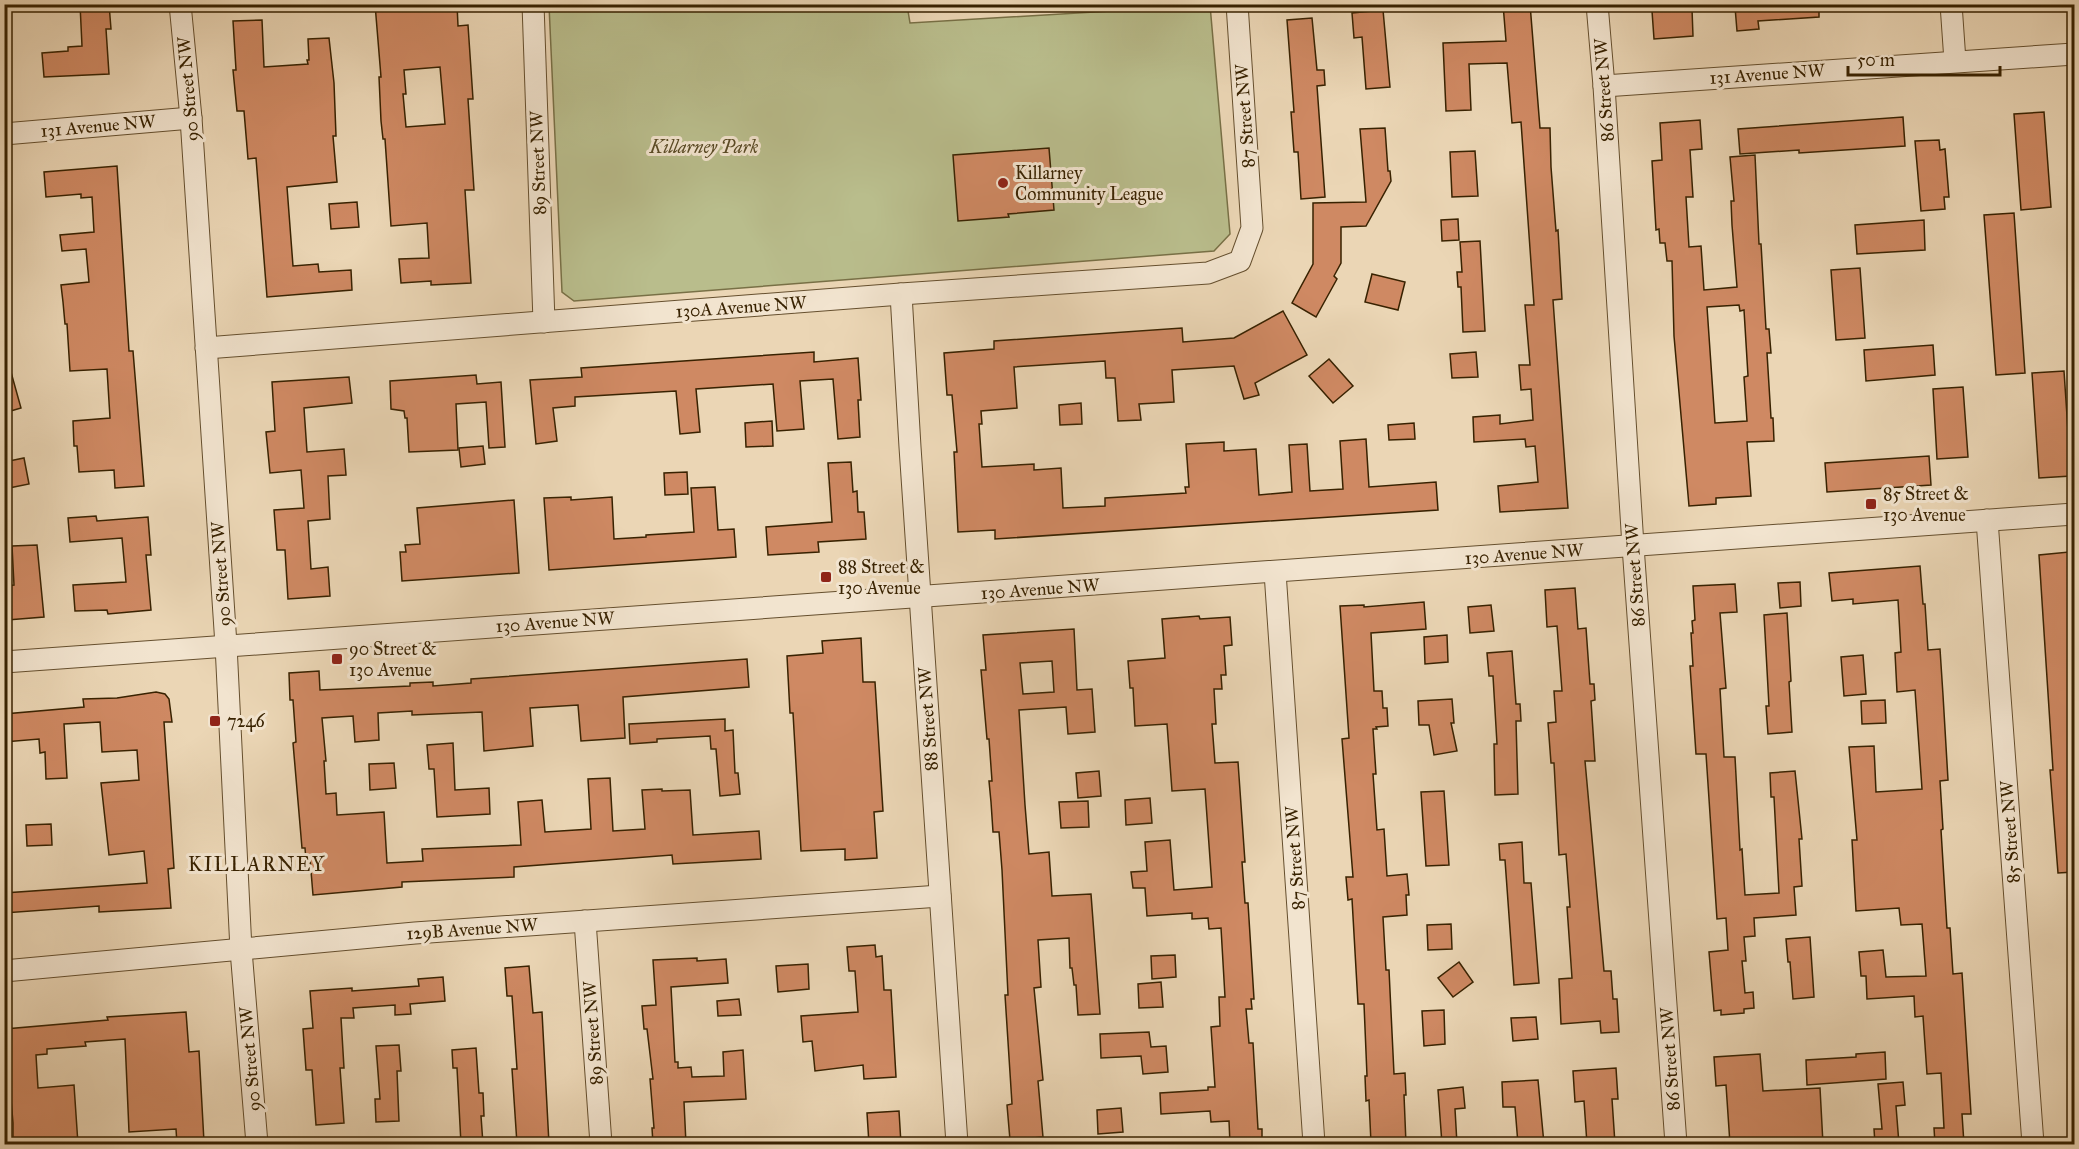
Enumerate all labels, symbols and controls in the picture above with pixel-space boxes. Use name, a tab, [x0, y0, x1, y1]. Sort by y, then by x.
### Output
street label: 90 Street NW	[172, 35, 204, 142]
street label: 86 Street NW	[1589, 37, 1619, 142]
scale bar	[1848, 39, 2000, 77]
text: 50 m	[1857, 49, 1895, 71]
street label: 131 Avenue NW	[1709, 59, 1826, 89]
street label: 87 Street NW	[1230, 62, 1260, 169]
street label: 131 Avenue NW	[39, 110, 157, 142]
street label: 89 Street NW	[525, 110, 551, 215]
park label: Killarney Park	[649, 136, 758, 158]
place label: Killarney Community League	[1015, 162, 1164, 206]
marker: Killarney Community League	[996, 176, 1010, 190]
street label: 130A Avenue NW	[675, 291, 808, 323]
place label: 85 Street & 130 Avenue	[1883, 483, 1969, 526]
marker: 85 Street & 130 Avenue	[1864, 497, 1878, 511]
street label: 90 Street NW	[206, 520, 236, 627]
street label: 86 Street NW	[1620, 522, 1650, 627]
street label: 130 Avenue NW	[1464, 539, 1585, 569]
place label: 88 Street & 130 Avenue	[838, 556, 925, 599]
marker: 88 Street & 130 Avenue	[819, 570, 833, 584]
street label: 130 Avenue NW	[980, 574, 1101, 604]
street label: 130 Avenue NW	[495, 607, 616, 637]
place label: 90 Street & 130 Avenue	[349, 638, 437, 681]
marker: 90 Street & 130 Avenue	[330, 652, 344, 666]
street label: 88 Street NW	[913, 665, 943, 772]
place label: 7246	[227, 710, 266, 732]
marker: 7246	[208, 714, 222, 728]
street label: 85 Street NW	[1995, 779, 2025, 884]
street label: 87 Street NW	[1280, 804, 1310, 911]
district label: KILLARNEY	[188, 852, 326, 876]
street label: 129B Avenue NW	[406, 913, 539, 945]
street label: 89 Street NW	[578, 979, 608, 1086]
street label: 90 Street NW	[234, 1005, 266, 1112]
street label: 86 Street NW	[1655, 1006, 1685, 1111]

